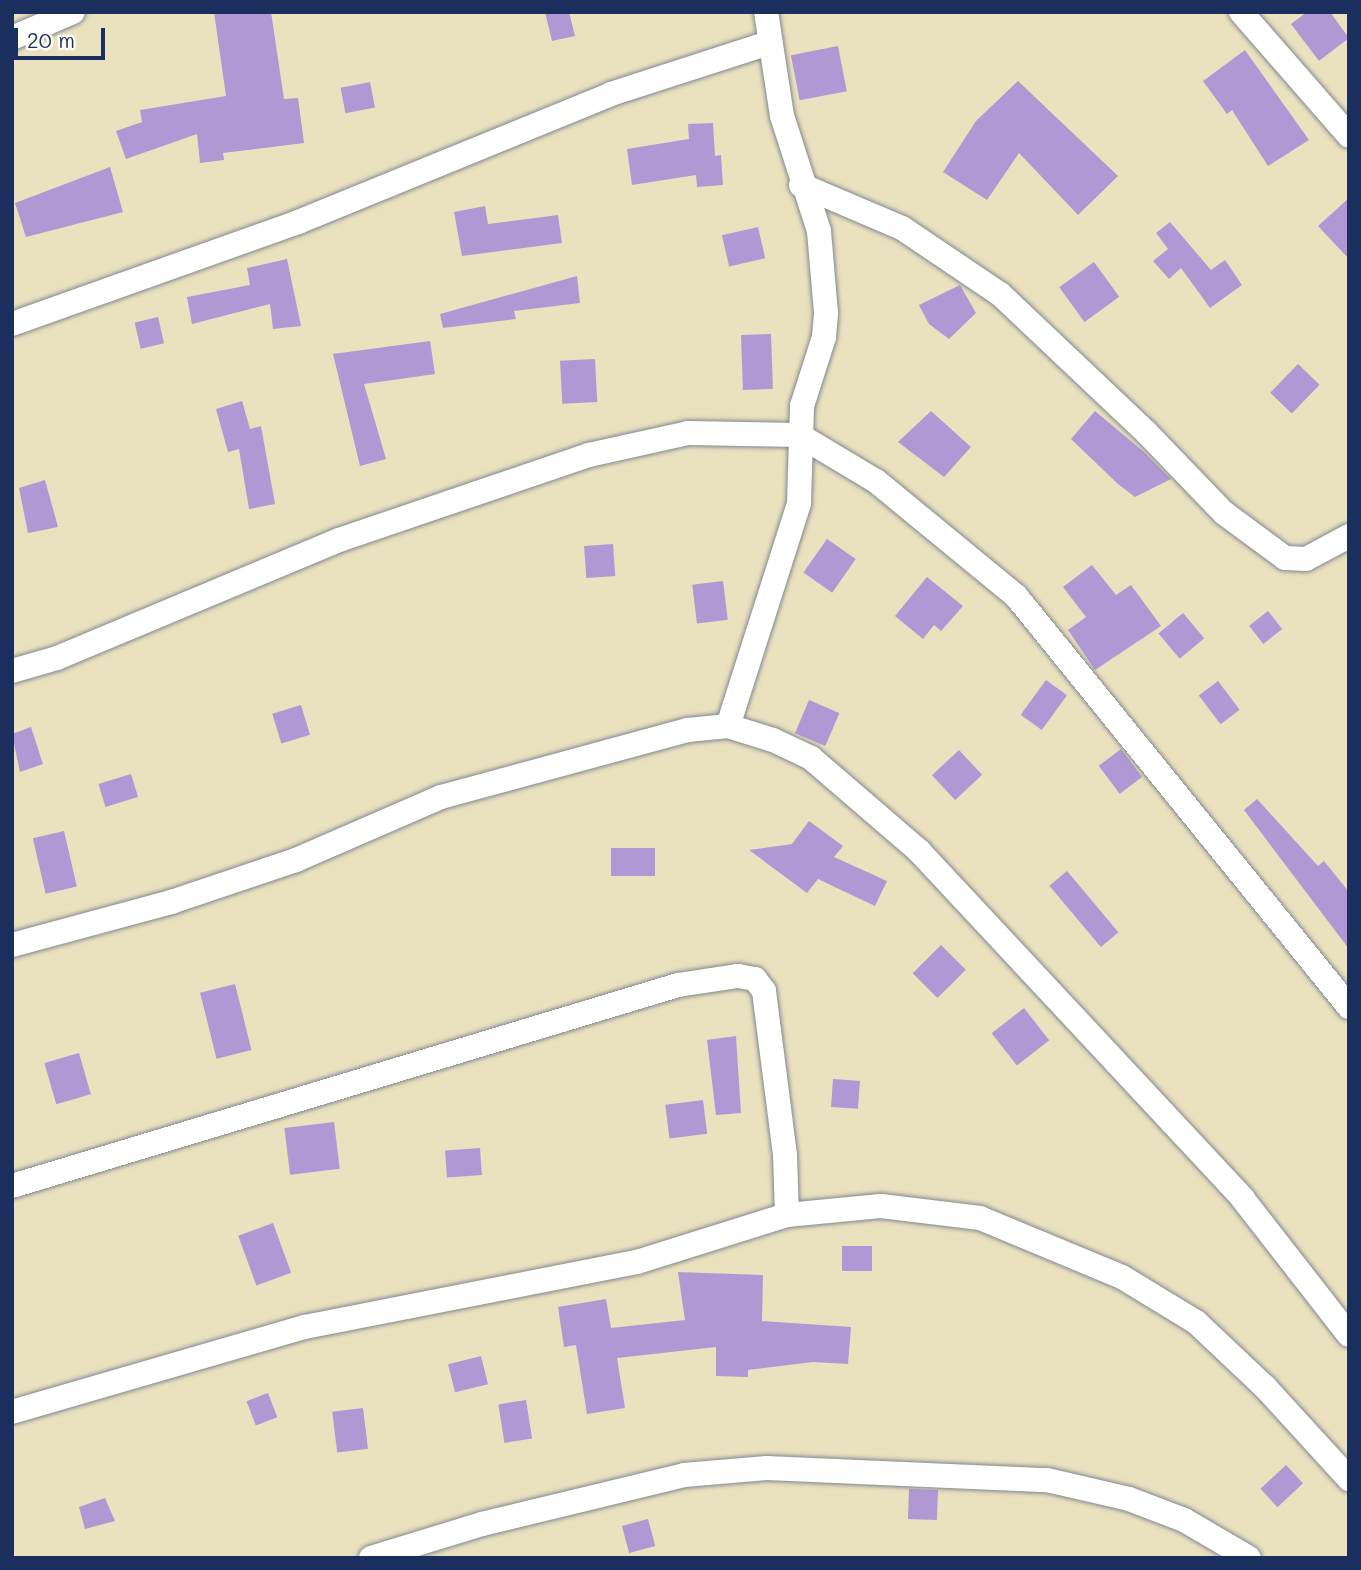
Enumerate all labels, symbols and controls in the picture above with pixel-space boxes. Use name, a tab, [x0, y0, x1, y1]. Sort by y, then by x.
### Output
scale bar	[18, 14, 108, 58]
text: 20 m	[27, 26, 75, 53]

